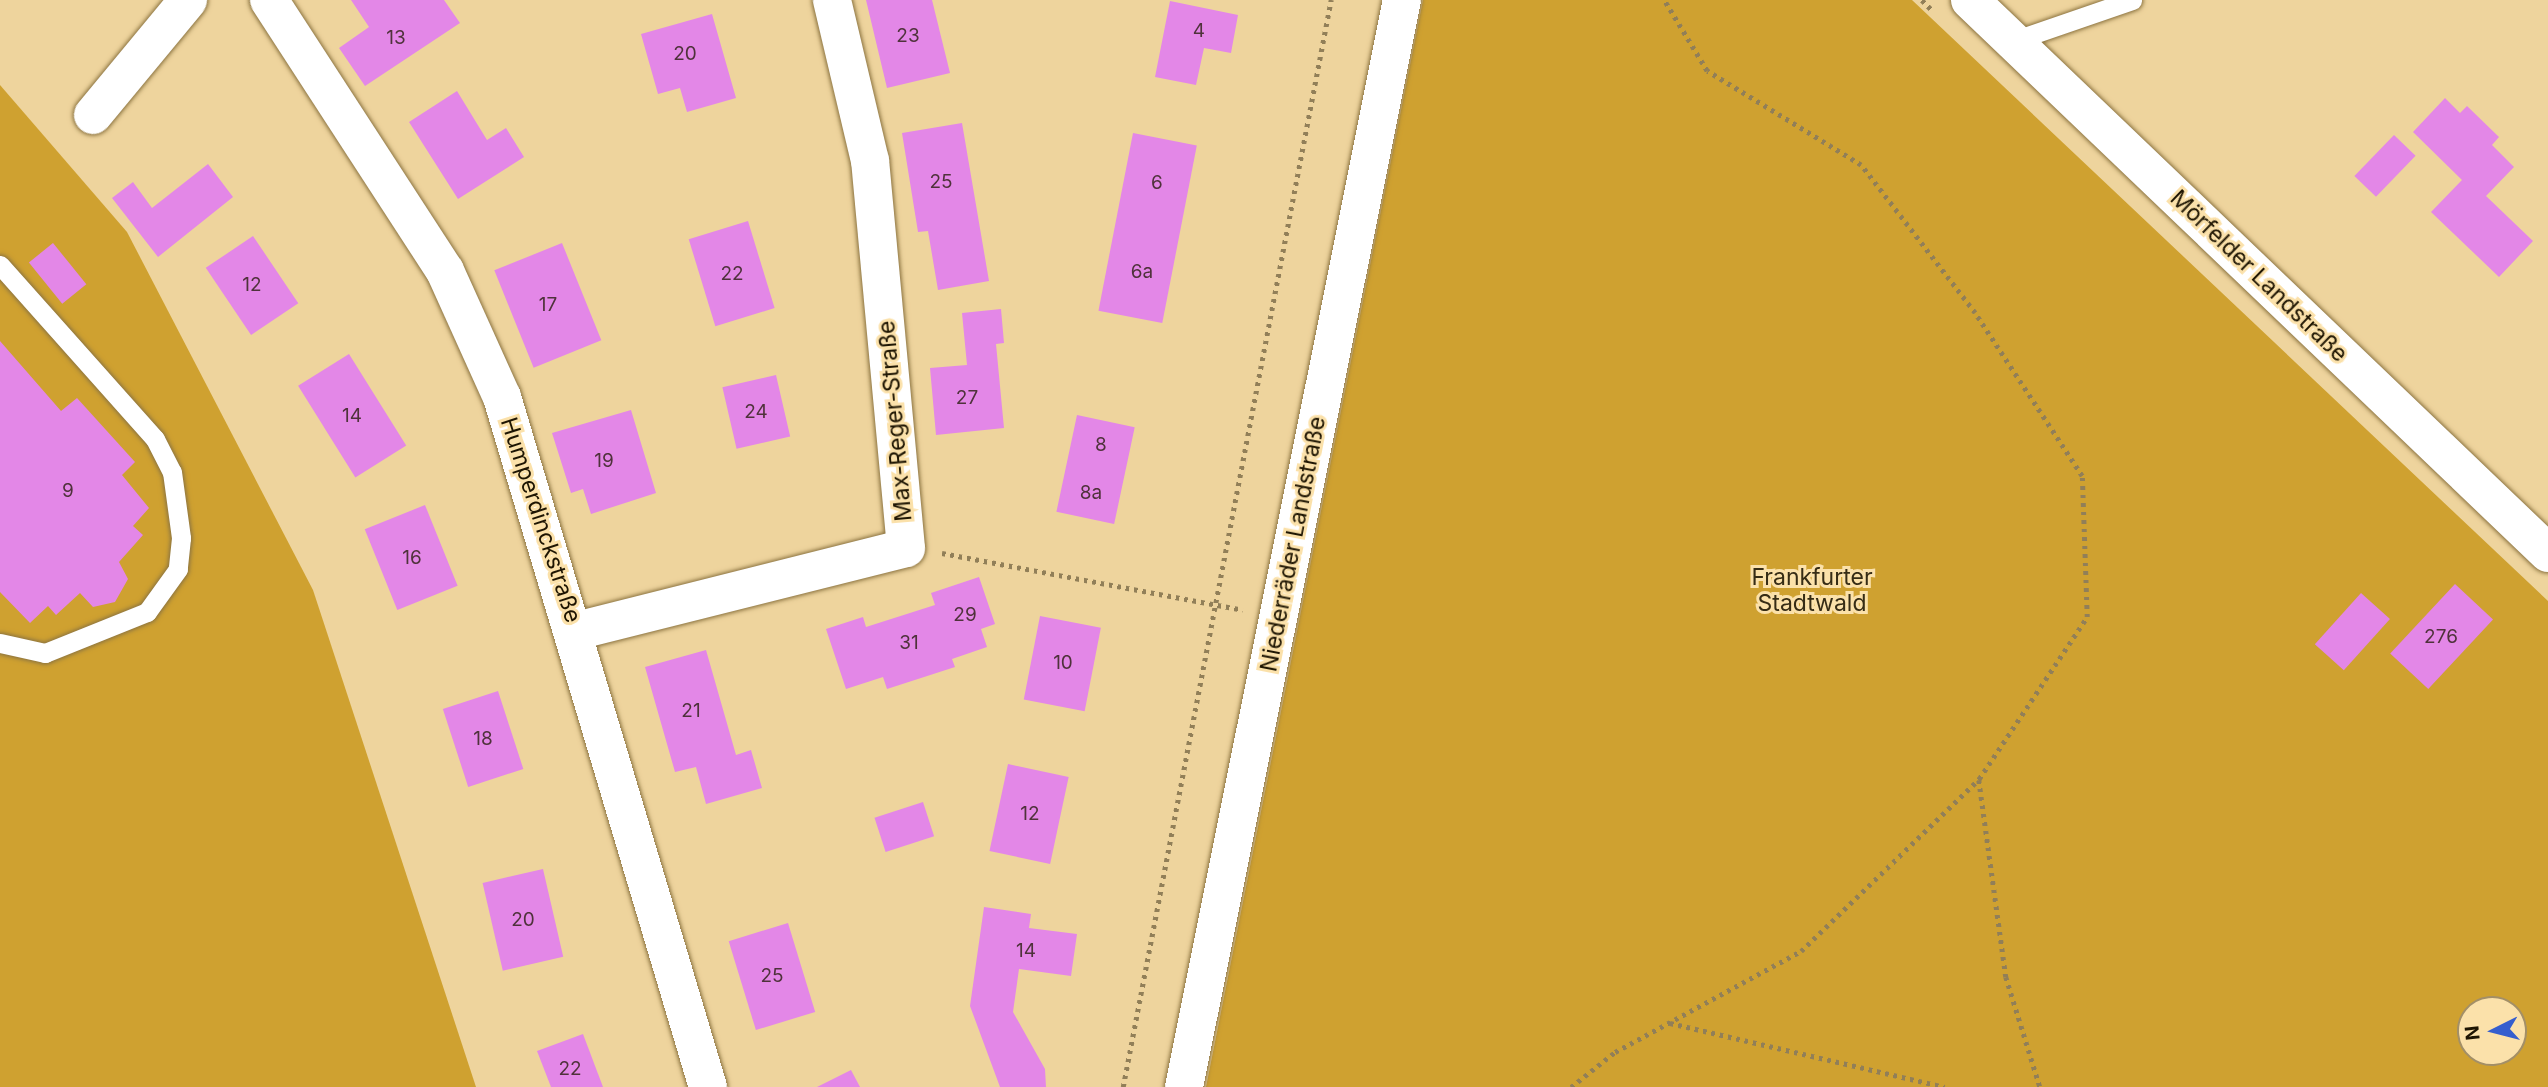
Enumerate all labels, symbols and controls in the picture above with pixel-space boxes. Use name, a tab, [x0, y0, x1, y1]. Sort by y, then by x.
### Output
house number: 4	[1193, 20, 1205, 42]
house number: 23	[896, 25, 920, 47]
house number: 13	[386, 27, 406, 49]
house number: 20	[673, 43, 697, 65]
house number: 25	[929, 171, 953, 193]
house number: 6	[1151, 172, 1163, 194]
street label: Mörfelder Landstraße	[2165, 184, 2353, 368]
house number: 6a	[1131, 261, 1153, 283]
house number: 22	[720, 263, 744, 285]
house number: 12	[242, 274, 262, 296]
house number: 17	[539, 294, 557, 316]
street label: Max-Reger-Straße	[872, 319, 918, 523]
house number: 27	[956, 387, 978, 409]
house number: 24	[744, 401, 768, 423]
house number: 14	[342, 405, 362, 427]
street label: Humperdinckstraße	[495, 414, 587, 626]
street label: Niederräder Landstraße	[1255, 414, 1331, 674]
house number: 8	[1095, 434, 1107, 456]
house number: 19	[594, 450, 614, 472]
house number: 9	[62, 480, 74, 502]
house number: 8a	[1080, 482, 1102, 504]
house number: 16	[402, 547, 422, 569]
park label: Frankfurter Stadtwald	[1751, 563, 1873, 617]
house number: 29	[953, 604, 977, 626]
house number: 276	[2424, 626, 2458, 648]
house number: 31	[899, 632, 919, 654]
house number: 10	[1053, 652, 1073, 674]
house number: 21	[681, 700, 701, 722]
house number: 18	[473, 728, 493, 750]
house number: 12	[1020, 803, 1040, 825]
house number: 20	[511, 909, 535, 931]
house number: 14	[1016, 940, 1036, 962]
house number: 25	[760, 965, 784, 987]
north arrow	[2457, 996, 2527, 1066]
text: N	[2460, 1025, 2485, 1041]
house number: 22	[558, 1058, 582, 1080]

